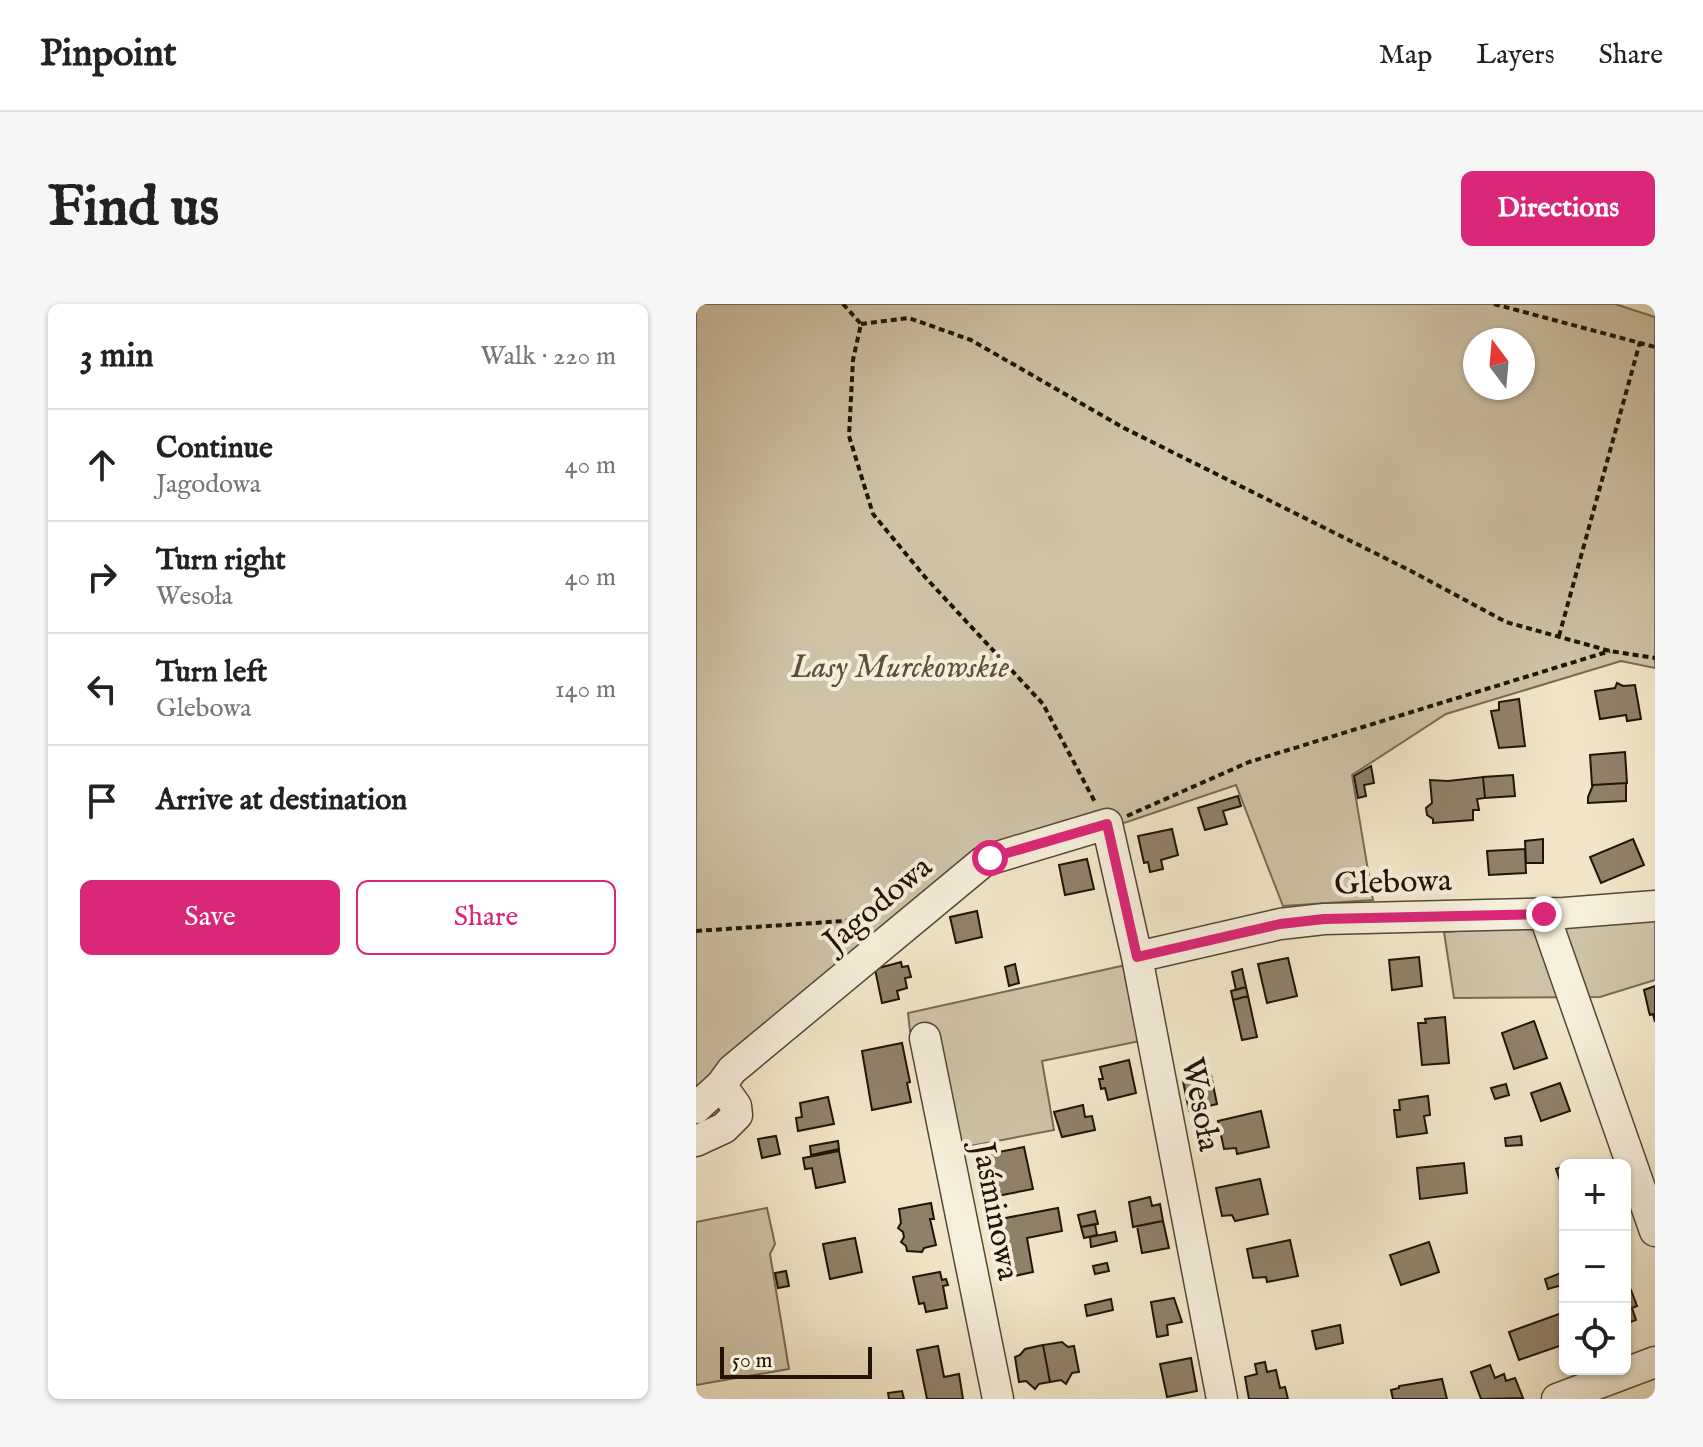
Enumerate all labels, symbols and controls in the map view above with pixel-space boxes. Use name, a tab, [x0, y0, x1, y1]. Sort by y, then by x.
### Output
text: Pinpoint	[40, 31, 177, 79]
text: Map	[1379, 38, 1432, 73]
text: Layers	[1476, 38, 1555, 73]
text: Share	[1599, 38, 1663, 73]
button: Directions	[1461, 171, 1655, 246]
text: Find us	[48, 173, 219, 244]
north arrow	[1463, 328, 1535, 400]
text: 3 min	[80, 335, 154, 378]
text: Walk · 220 m	[481, 340, 616, 373]
text: Continue	[156, 430, 273, 468]
icon: ahead	[80, 443, 124, 487]
text: 40 m	[565, 449, 616, 482]
text: Jagodowa	[156, 468, 261, 501]
text: Turn right	[156, 542, 286, 580]
icon: right	[80, 555, 124, 599]
text: 40 m	[565, 561, 616, 594]
text: Wesoła	[156, 580, 233, 613]
park label: Lasy Murckowskie	[790, 648, 1009, 689]
text: Turn left	[156, 654, 267, 692]
icon: left	[80, 667, 124, 711]
text: 140 m	[555, 673, 616, 706]
text: Glebowa	[156, 692, 252, 725]
icon: arrive	[80, 779, 124, 823]
text: Arrive at destination	[156, 782, 407, 820]
route start	[972, 840, 1008, 876]
street label: Jagodowa	[814, 848, 941, 964]
street label: Glebowa	[1334, 861, 1453, 906]
button: Save	[80, 880, 340, 955]
button: Share	[356, 880, 616, 955]
route end	[1526, 896, 1562, 932]
street label: Wesoła	[1170, 1054, 1229, 1155]
street label: Jaśminowa	[961, 1136, 1028, 1284]
map controls	[1559, 1159, 1631, 1375]
button: +	[1559, 1159, 1631, 1231]
button: −	[1559, 1231, 1631, 1303]
button: locate	[1559, 1303, 1631, 1375]
scale bar	[720, 1343, 872, 1379]
text: 50 m	[732, 1347, 773, 1375]

